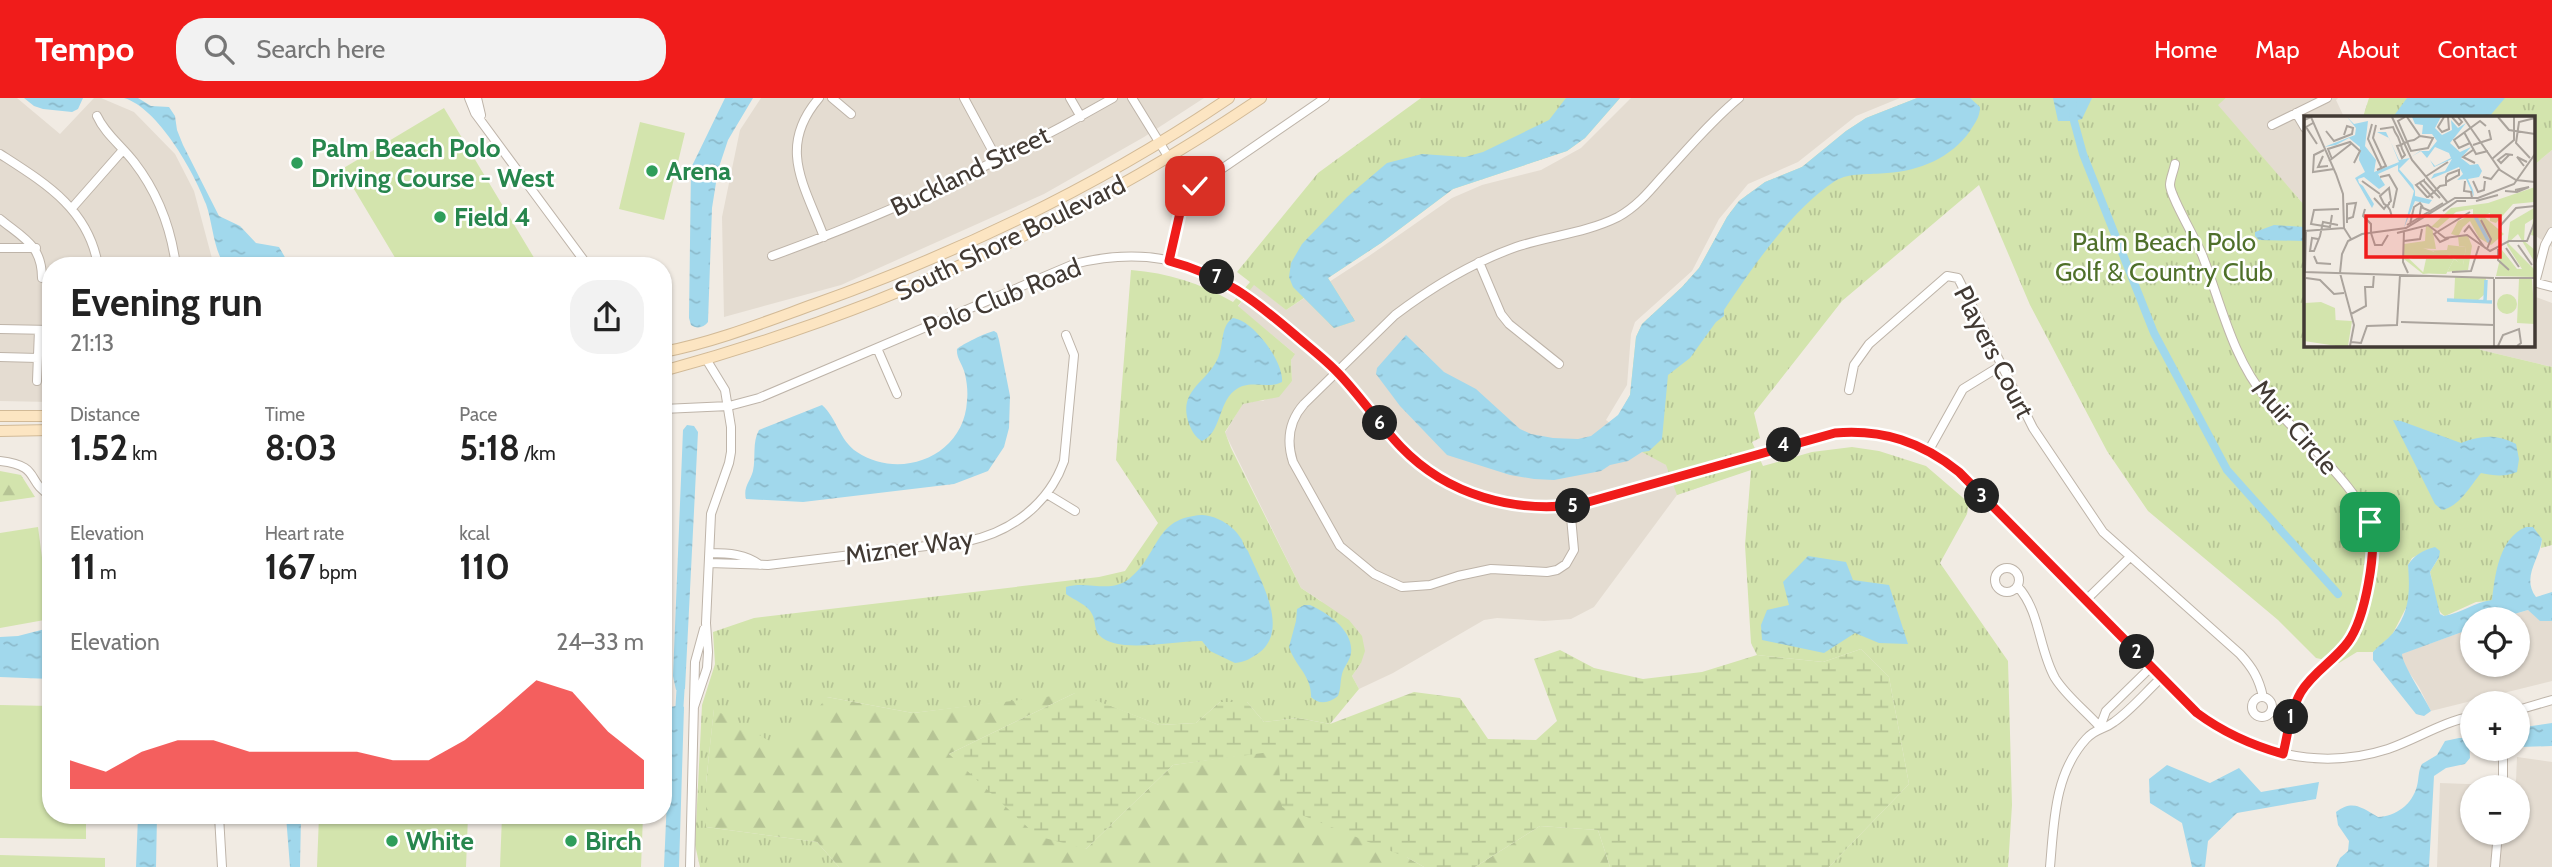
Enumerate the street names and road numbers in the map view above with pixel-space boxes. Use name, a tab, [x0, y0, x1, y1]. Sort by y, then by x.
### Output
street label: Buckland Street	[885, 119, 1055, 223]
street label: South Shore Boulevard	[890, 168, 1130, 308]
street label: Polo Club Road	[918, 251, 1086, 343]
street label: Players Court	[1947, 280, 2041, 424]
street label: Muir Circle	[2245, 373, 2345, 481]
street label: Mizner Way	[843, 522, 975, 572]

